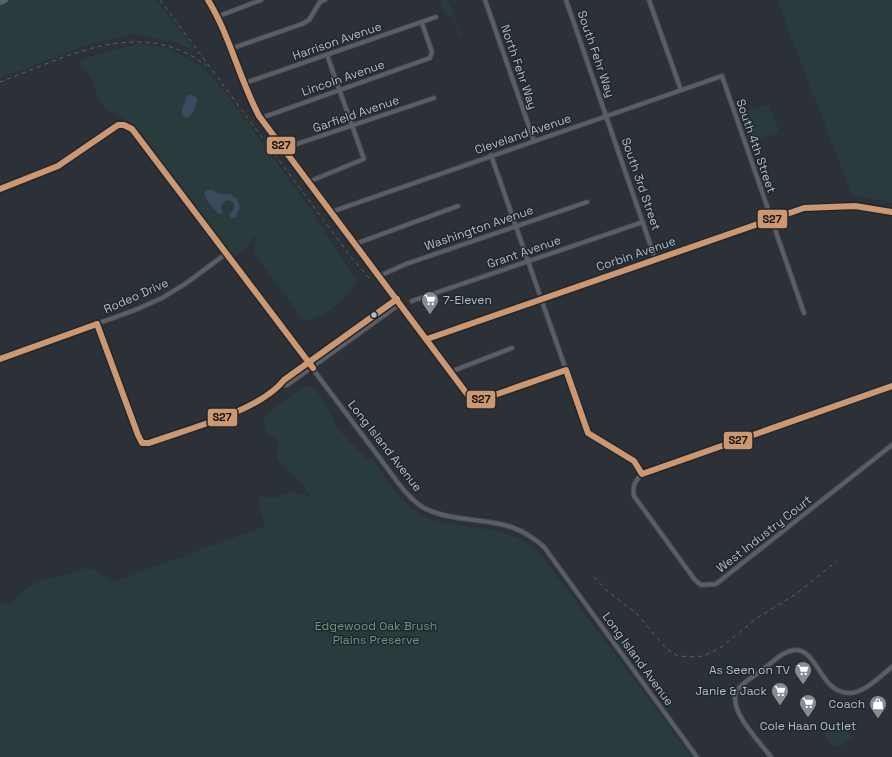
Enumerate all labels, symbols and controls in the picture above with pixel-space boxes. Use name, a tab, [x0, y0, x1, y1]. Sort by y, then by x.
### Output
street label: South Fehr Way	[574, 8, 618, 100]
street label: Harrison Avenue	[290, 18, 384, 64]
street label: North Fehr Way	[497, 22, 541, 112]
street label: Lincoln Avenue	[299, 56, 387, 100]
street label: Garfield Avenue	[311, 92, 401, 136]
street label: South 4th Street	[732, 97, 780, 195]
street label: Cleveland Avenue	[473, 110, 573, 158]
street label: South 3rd Street	[618, 135, 664, 233]
line badge: S27	[266, 136, 296, 155]
text: S27	[271, 138, 291, 152]
street label: Washington Avenue	[422, 202, 536, 254]
line badge: S27	[757, 209, 788, 229]
text: S27	[762, 212, 782, 226]
street label: Grant Avenue	[485, 232, 563, 272]
street label: Corbin Avenue	[594, 233, 678, 275]
street label: Rodeo Drive	[101, 275, 171, 317]
supermarket icon: 7-Eleven	[420, 290, 440, 315]
place label: 7-Eleven	[443, 292, 492, 308]
unlabelled marker	[369, 310, 379, 320]
line badge: S27	[466, 390, 496, 409]
text: S27	[471, 392, 491, 406]
street label: Long Island Avenue	[344, 397, 426, 495]
line badge: S27	[207, 408, 238, 427]
text: S27	[212, 410, 232, 424]
line badge: S27	[723, 431, 753, 450]
text: S27	[728, 433, 748, 447]
street label: West Industry Court	[713, 492, 815, 576]
street label: Long Island Avenue	[599, 609, 677, 709]
park label: Edgewood Oak Brush Plains Preserve	[315, 618, 437, 648]
supermarket icon: As Seen on TV	[793, 660, 813, 685]
place label: As Seen on TV	[709, 662, 791, 678]
supermarket icon: Janie & Jack	[770, 681, 790, 706]
place label: Janie & Jack	[695, 683, 768, 699]
supermarket icon: Cole Haan Outlet	[798, 693, 818, 718]
shop icon: Coach	[868, 694, 888, 719]
place label: Coach	[829, 696, 865, 712]
place label: Cole Haan Outlet	[760, 718, 856, 734]

